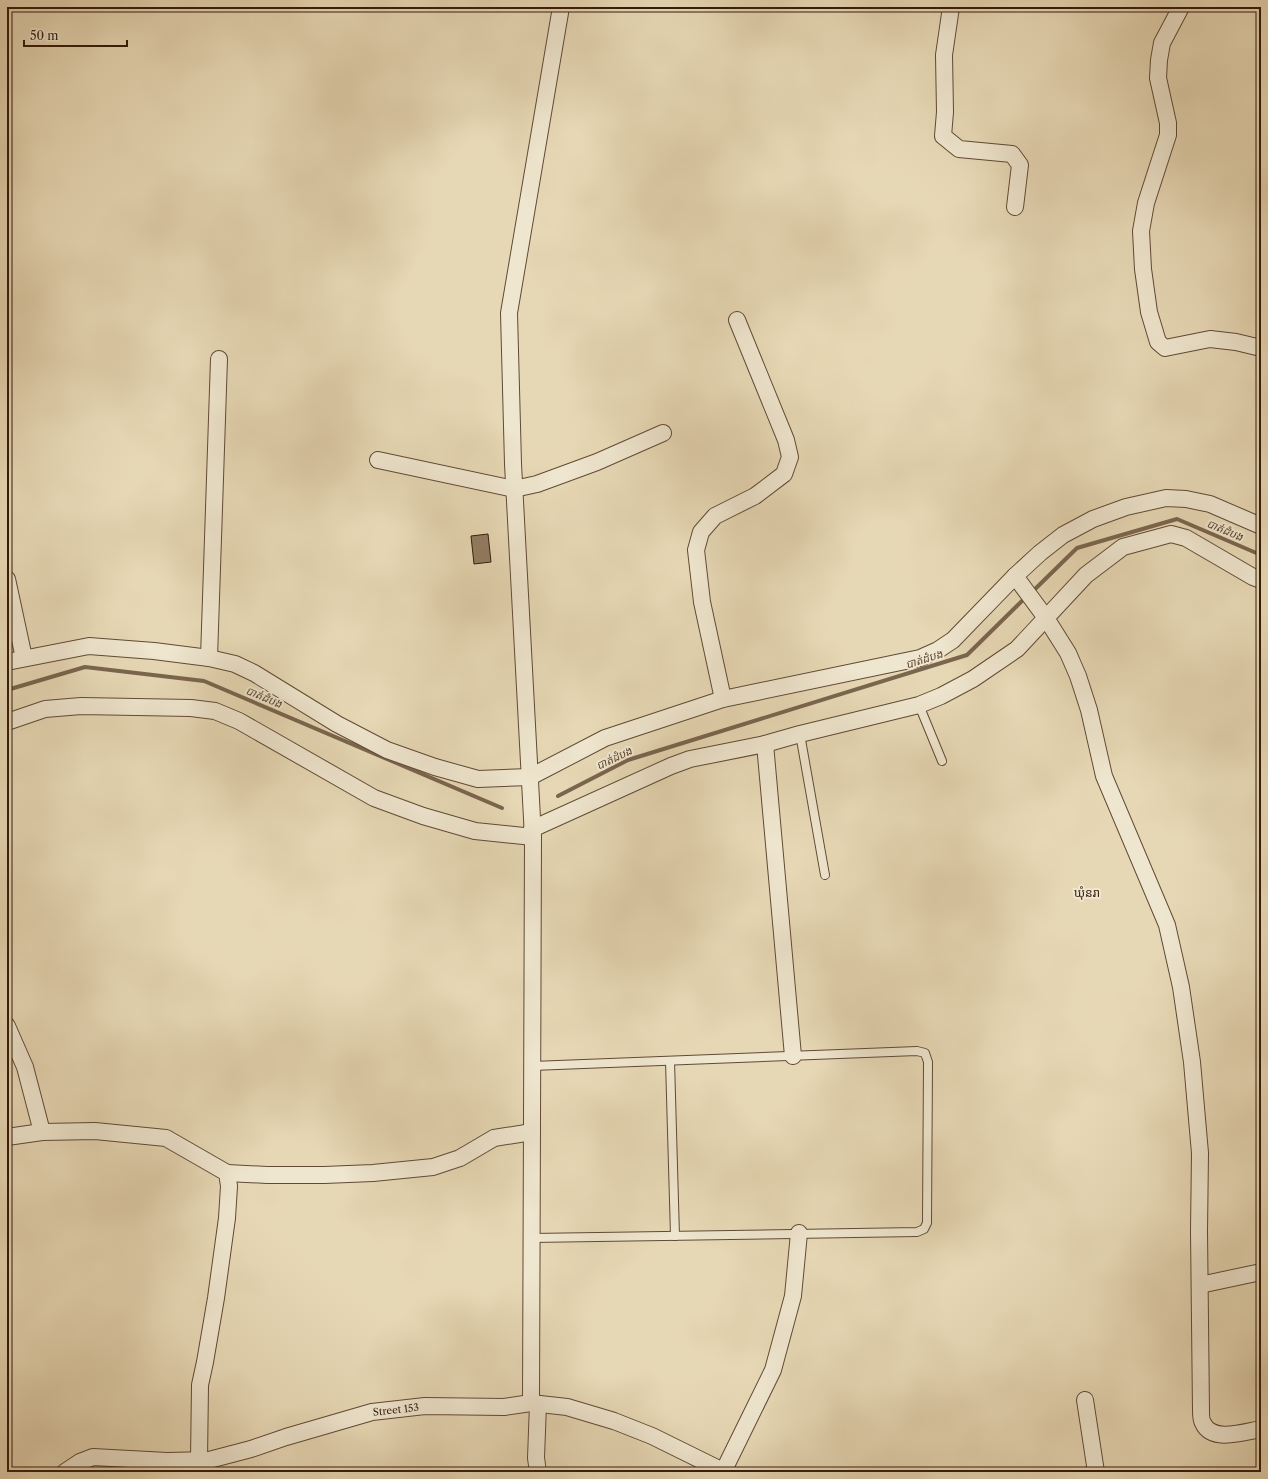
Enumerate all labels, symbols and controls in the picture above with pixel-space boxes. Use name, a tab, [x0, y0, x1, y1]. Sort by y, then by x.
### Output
scale bar	[24, 22, 127, 48]
text: 50 m	[30, 28, 59, 43]
water label: បាត់ដំបង	[1205, 516, 1245, 544]
water label: បាត់ដំបង	[904, 647, 944, 671]
water label: បាត់ដំបង	[244, 683, 284, 711]
water label: បាត់ដំបង	[594, 744, 634, 772]
district label: ឃុំនរា	[1074, 885, 1100, 900]
street label: Street 153	[372, 1401, 420, 1419]

